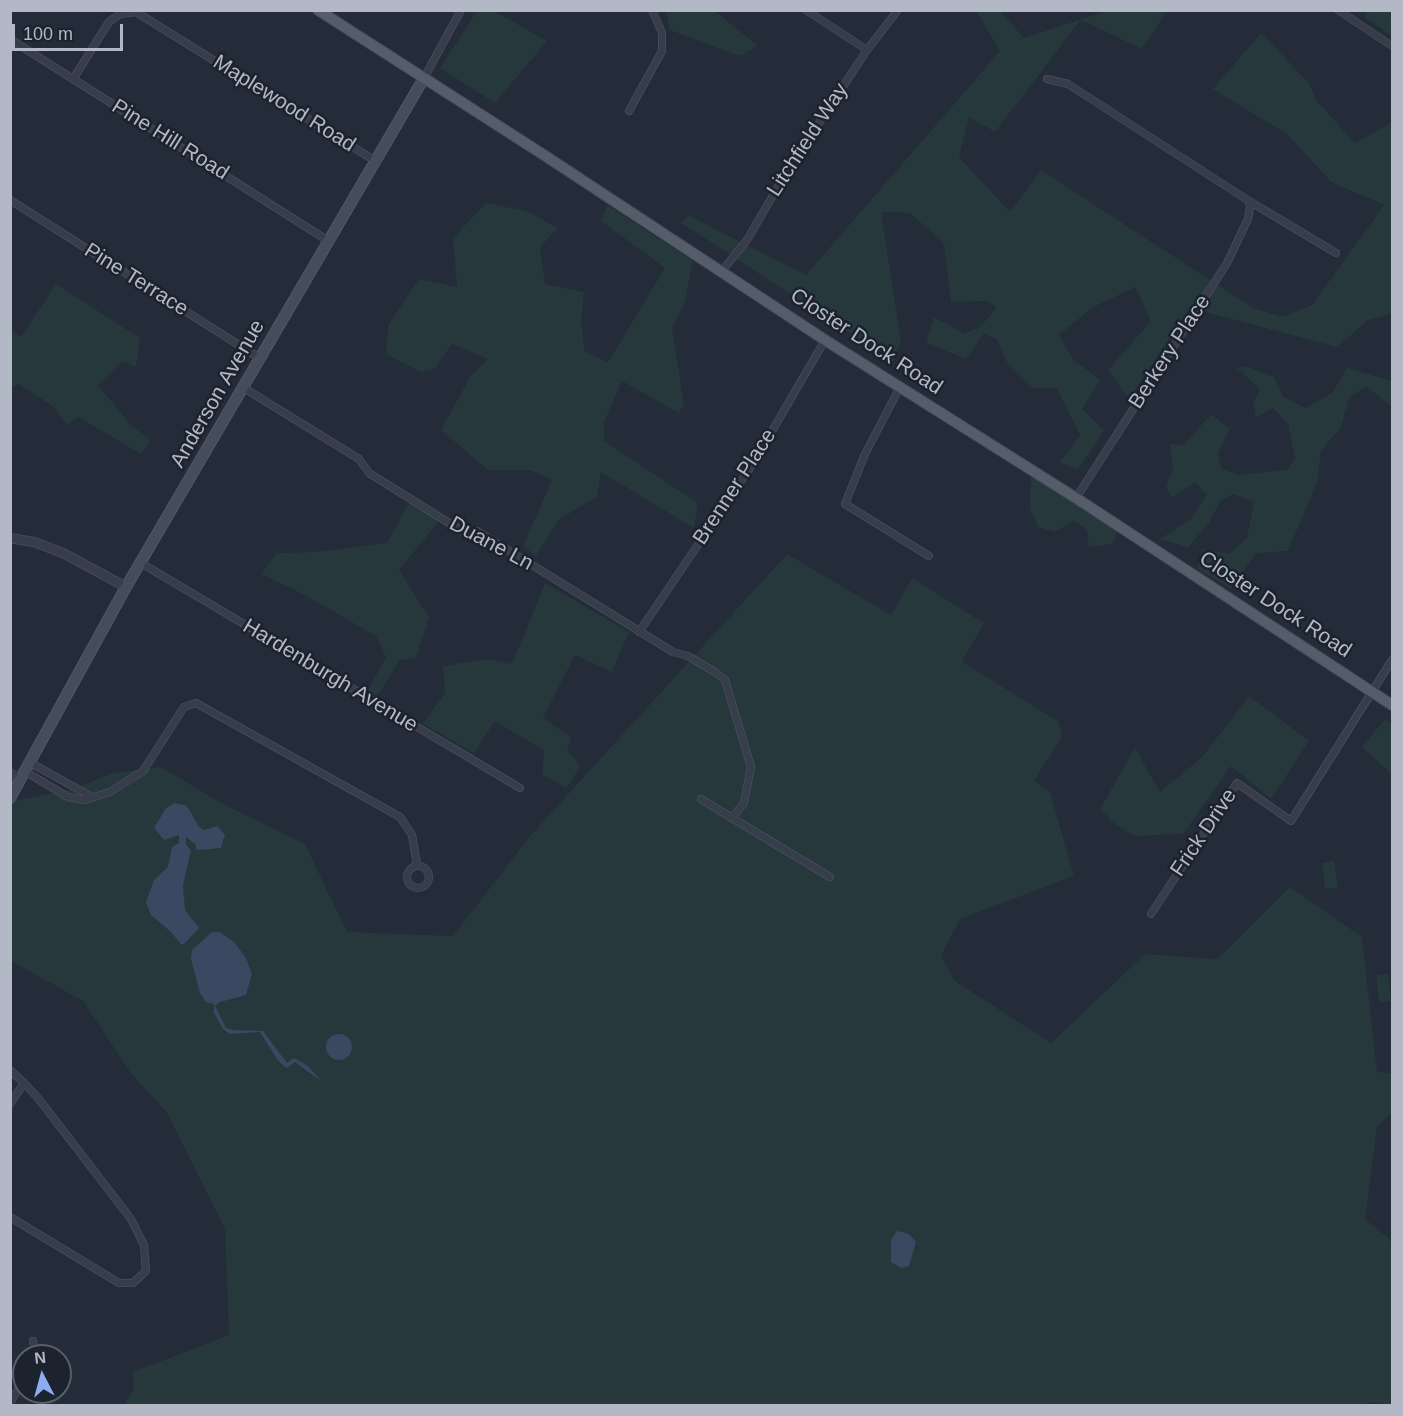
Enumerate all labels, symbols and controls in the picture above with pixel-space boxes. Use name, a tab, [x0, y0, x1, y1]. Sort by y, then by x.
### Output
scale bar	[15, 12, 126, 50]
text: 100 m	[23, 24, 73, 44]
street label: Maplewood Road	[208, 50, 360, 158]
street label: Litchfield Way	[762, 79, 854, 201]
street label: Pine Hill Road	[107, 94, 233, 186]
street label: Pine Terrace	[79, 238, 193, 322]
street label: Closter Dock Road	[785, 283, 947, 401]
street label: Berkery Place	[1124, 290, 1216, 414]
street label: Anderson Avenue	[165, 316, 271, 472]
street label: Brenner Place	[688, 424, 782, 550]
street label: Duane Ln	[445, 511, 537, 577]
street label: Closter Dock Road	[1194, 546, 1356, 664]
street label: Hardenburgh Avenue	[238, 614, 422, 738]
street label: Frick Drive	[1166, 784, 1242, 882]
north arrow	[12, 1344, 72, 1404]
text: N	[34, 1349, 47, 1367]

